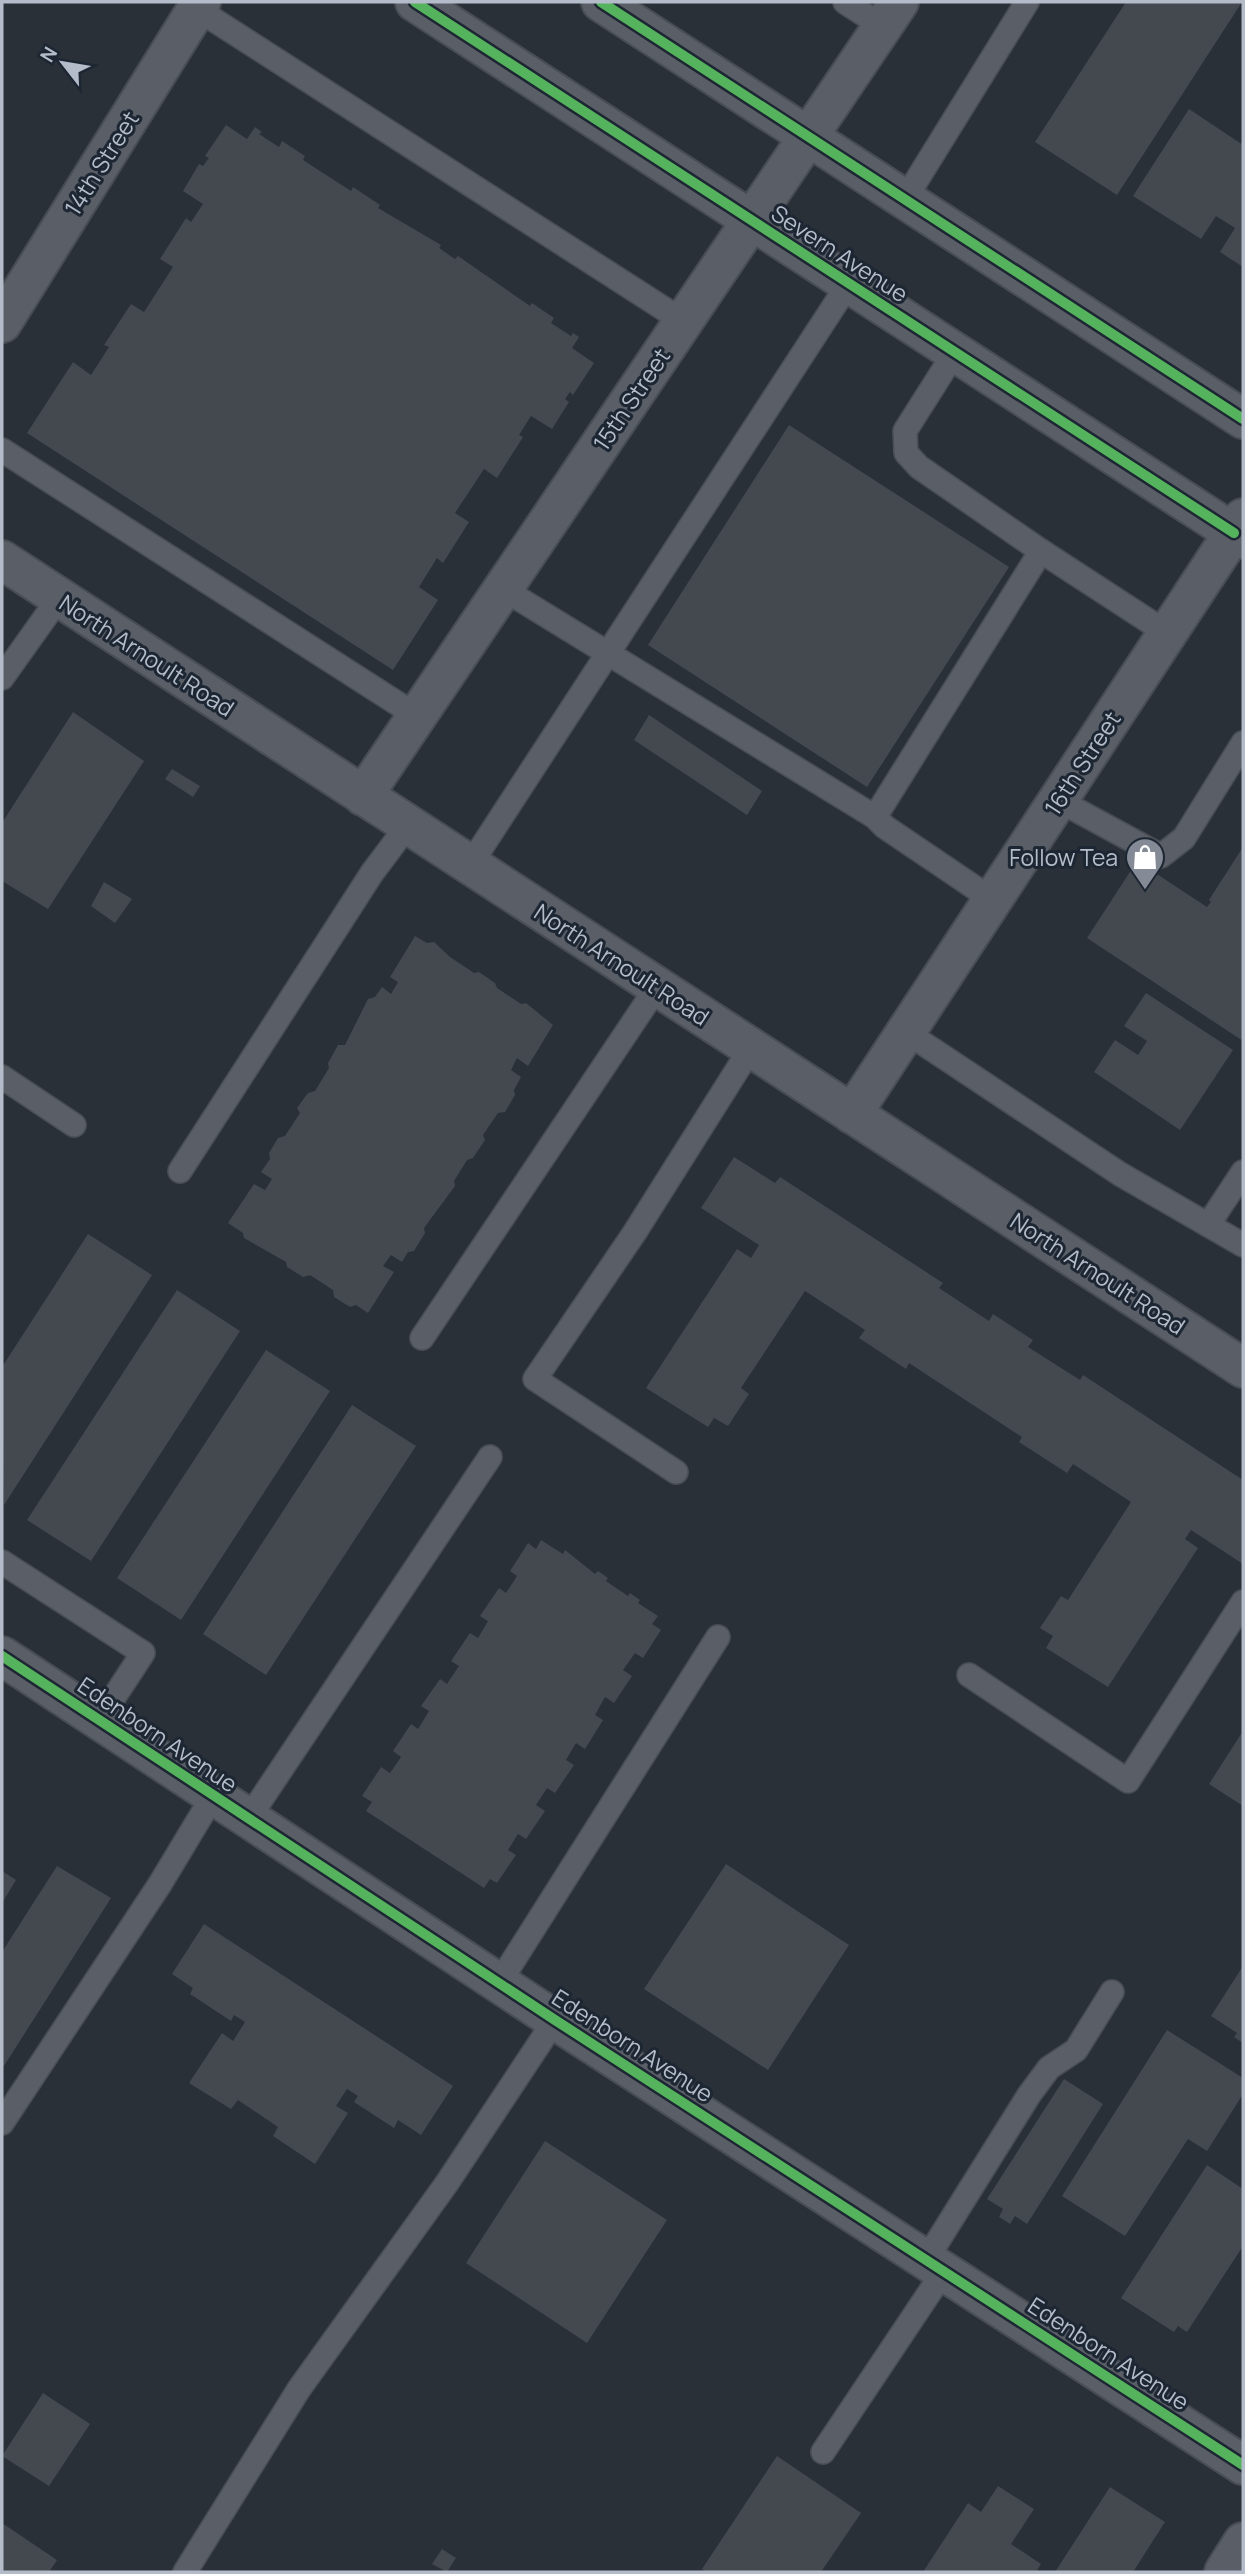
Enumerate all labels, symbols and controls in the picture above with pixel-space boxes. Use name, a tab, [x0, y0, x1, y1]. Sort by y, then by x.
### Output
north arrow	[28, 28, 98, 98]
text: N	[34, 42, 63, 67]
street label: 14th Street	[56, 105, 146, 221]
street label: Severn Avenue	[765, 197, 915, 309]
street label: 15th Street	[585, 341, 677, 457]
street label: North Arnoult Road	[53, 586, 241, 724]
street label: 16th Street	[1036, 705, 1128, 821]
shop icon: Follow Tea	[1124, 836, 1166, 891]
place label: Follow Tea	[1009, 841, 1118, 873]
street label: North Arnoult Road	[528, 895, 716, 1033]
street label: North Arnoult Road	[1004, 1204, 1192, 1342]
street label: Edenborn Avenue	[72, 1669, 244, 1799]
street label: Edenborn Avenue	[546, 1981, 720, 2109]
street label: Edenborn Avenue	[1022, 2289, 1196, 2417]

